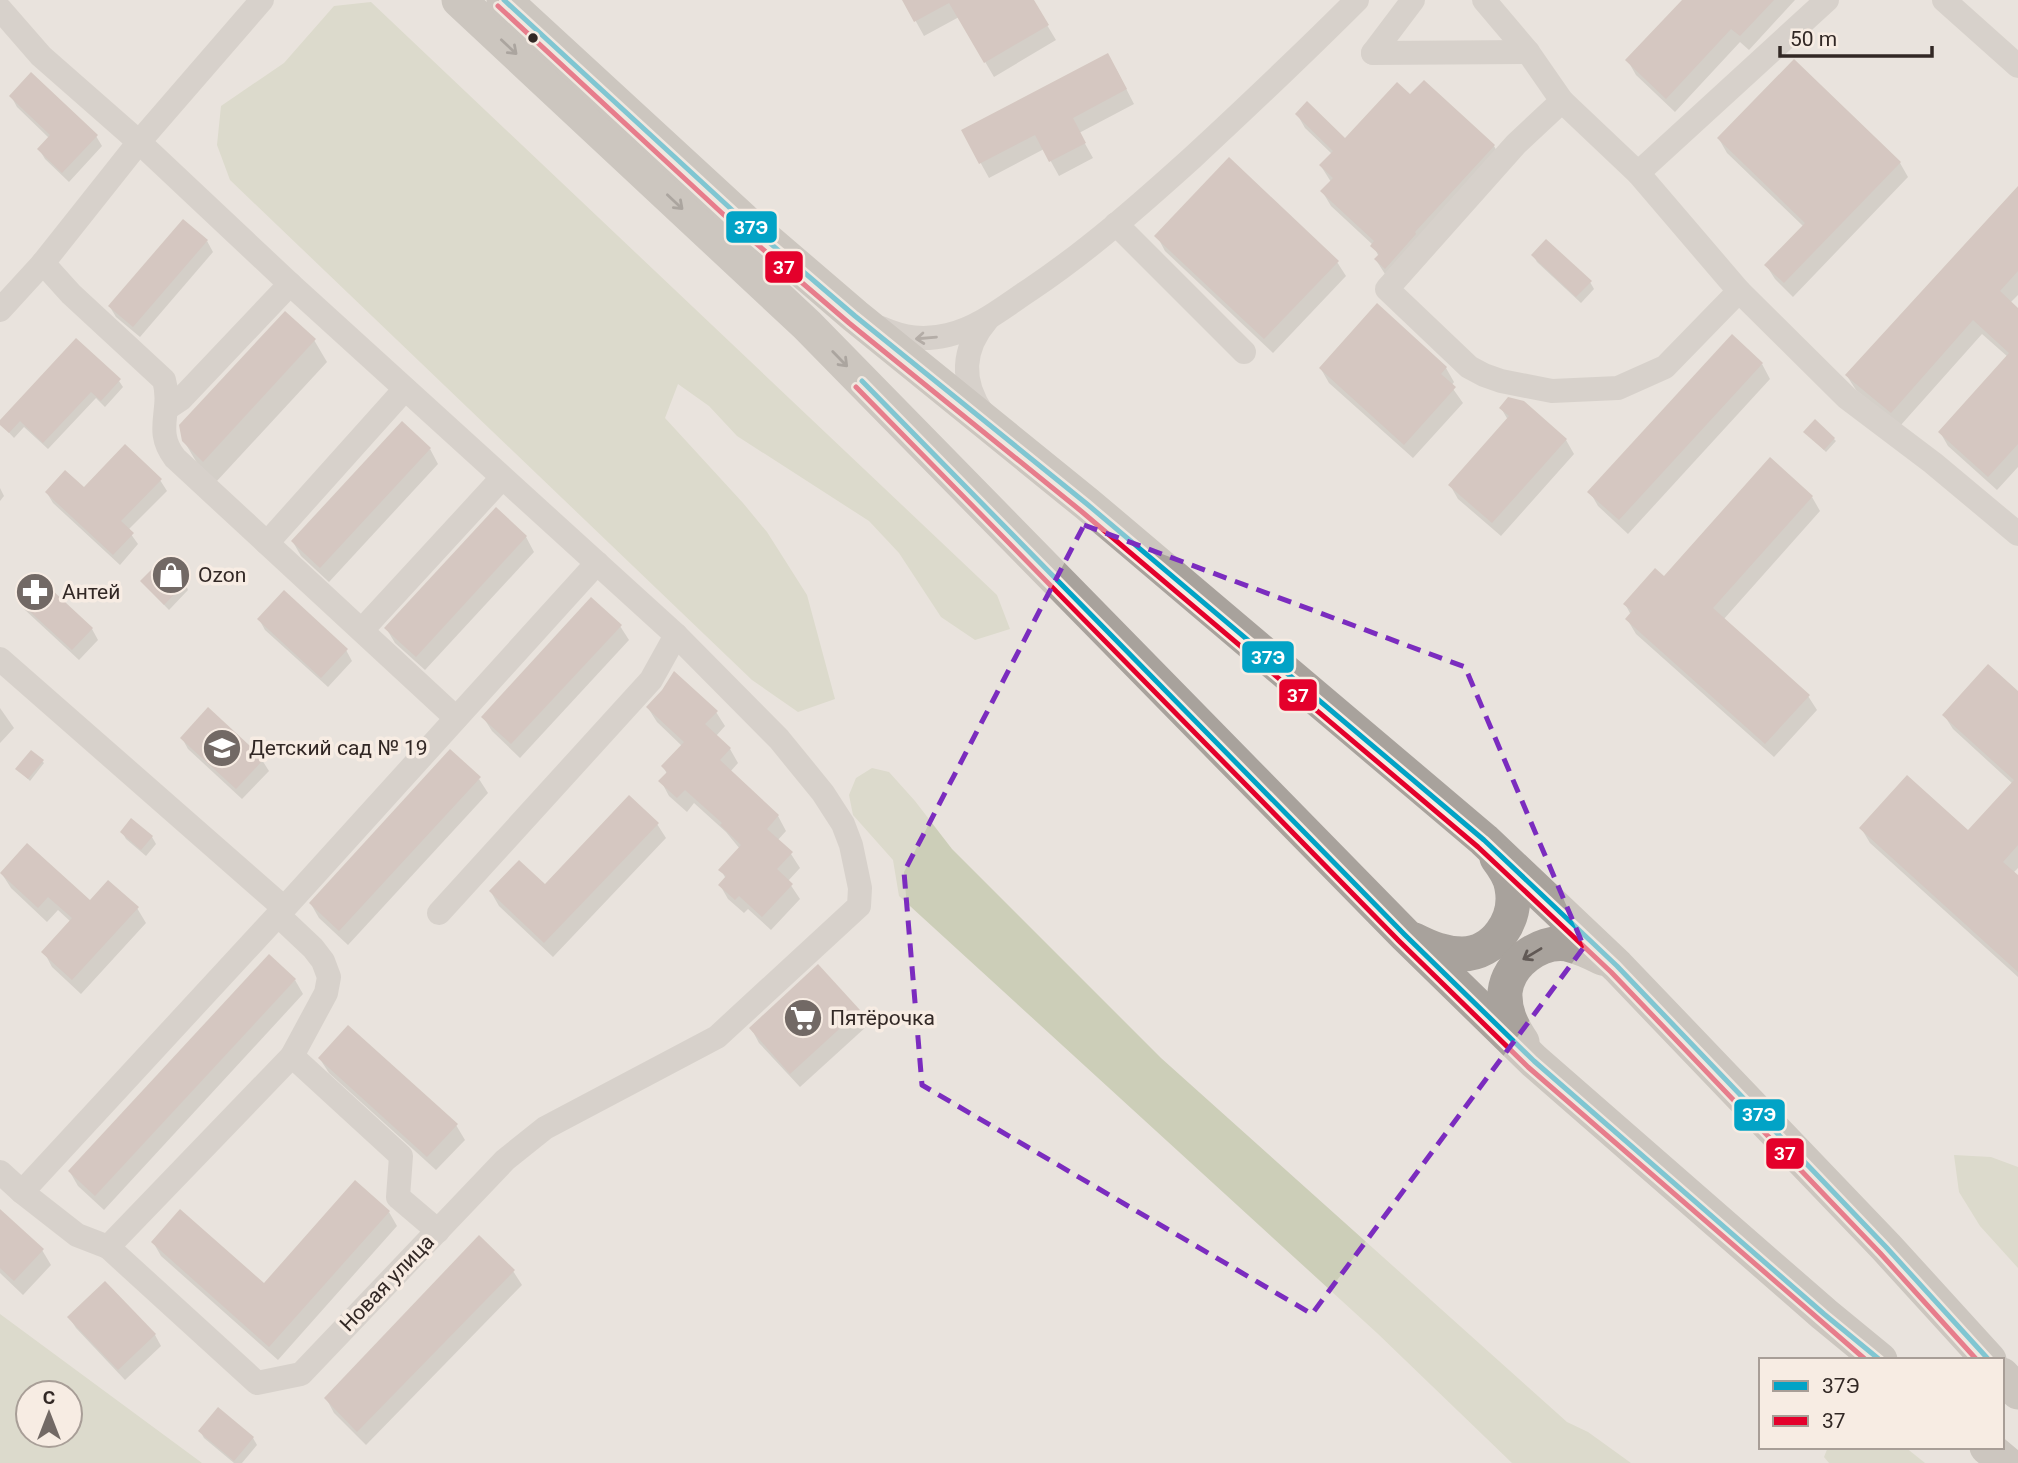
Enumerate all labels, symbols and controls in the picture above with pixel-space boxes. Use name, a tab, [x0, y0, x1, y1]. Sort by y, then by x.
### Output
scale bar	[1780, 14, 1932, 58]
text: 50 m	[1790, 27, 1837, 51]
unlabelled marker	[526, 31, 540, 45]
one-way arrow	[500, 38, 517, 55]
one-way arrow	[666, 194, 684, 210]
line badge: 37Э	[725, 210, 778, 244]
text: 37Э	[734, 216, 768, 239]
line badge: 37	[764, 250, 804, 284]
text: 37	[773, 256, 795, 279]
one-way arrow	[915, 332, 938, 345]
one-way arrow	[831, 350, 848, 367]
shop icon: Ozon	[150, 554, 192, 596]
place label: Ozon	[198, 563, 246, 587]
pharmacy icon: Антей	[14, 571, 56, 613]
place label: Антей	[62, 580, 120, 604]
line badge: 37Э	[1241, 640, 1295, 674]
text: 37Э	[1251, 646, 1285, 669]
line badge: 37	[1278, 678, 1318, 712]
text: 37	[1287, 684, 1309, 707]
school or university icon: Детский сад № 19	[201, 727, 243, 769]
place label: Детский сад № 19	[249, 736, 428, 760]
one-way arrow	[1522, 947, 1542, 961]
supermarket icon: Пятёрочка	[782, 997, 824, 1039]
place label: Пятёрочка	[830, 1006, 935, 1030]
line badge: 37Э	[1733, 1098, 1786, 1132]
text: 37Э	[1742, 1103, 1776, 1126]
line badge: 37	[1765, 1137, 1805, 1170]
text: 37	[1774, 1142, 1796, 1165]
street label: Новая улица	[335, 1230, 439, 1336]
legend	[1759, 1358, 2004, 1449]
text: 37Э	[1822, 1374, 1860, 1398]
north arrow	[14, 1379, 84, 1449]
text: С	[43, 1386, 55, 1409]
text: 37	[1822, 1409, 1846, 1433]

